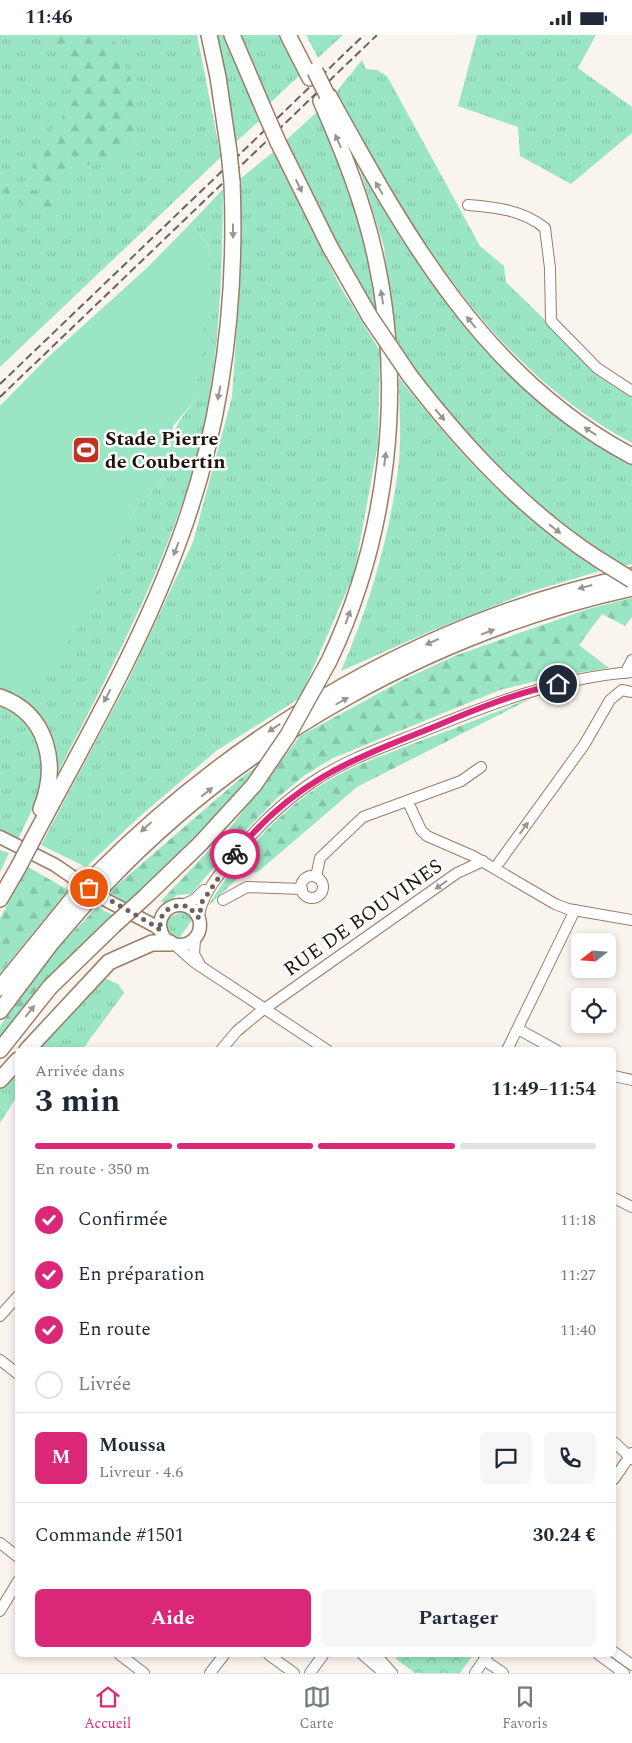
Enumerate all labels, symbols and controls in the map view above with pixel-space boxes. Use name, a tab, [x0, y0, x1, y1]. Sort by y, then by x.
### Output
text: 11:46	[25, 3, 73, 32]
one-way arrow	[334, 134, 342, 148]
one-way arrow	[295, 179, 303, 193]
one-way arrow	[375, 182, 384, 195]
one-way arrow	[229, 223, 237, 239]
one-way arrow	[378, 288, 386, 304]
one-way arrow	[465, 316, 476, 329]
one-way arrow	[215, 385, 223, 401]
one-way arrow	[435, 408, 446, 421]
place label: Stade Pierre de Coubertin	[105, 424, 226, 477]
one-way arrow	[584, 426, 597, 436]
sports icon: Stade Pierre de Coubertin	[71, 435, 101, 465]
one-way arrow	[381, 451, 389, 467]
one-way arrow	[548, 524, 561, 535]
one-way arrow	[172, 542, 180, 557]
one-way arrow	[577, 584, 592, 592]
one-way arrow	[345, 609, 352, 624]
one-way arrow	[481, 628, 496, 635]
one-way arrow	[425, 638, 439, 646]
pin	[537, 663, 579, 705]
icon: home	[544, 670, 572, 698]
one-way arrow	[103, 689, 111, 704]
one-way arrow	[334, 697, 349, 705]
one-way arrow	[267, 723, 281, 733]
one-way arrow	[200, 787, 214, 797]
one-way arrow	[139, 822, 152, 833]
one-way arrow	[518, 822, 529, 835]
courier	[210, 829, 260, 879]
icon: bike	[221, 840, 249, 868]
street label: RUE DE BOUVINES	[277, 852, 449, 984]
pin	[68, 867, 110, 909]
icon: bag	[75, 874, 103, 902]
one-way arrow	[434, 880, 447, 890]
north arrow	[571, 933, 616, 977]
map controls	[571, 933, 616, 1033]
button: locate	[571, 988, 616, 1033]
one-way arrow	[24, 1005, 35, 1018]
text: Arrivée dans	[35, 1059, 125, 1083]
text: 11:49–11:54	[491, 1075, 596, 1104]
text: 3 min	[35, 1077, 120, 1126]
text: En route · 350 m	[35, 1157, 150, 1181]
text: Confirmée	[78, 1205, 168, 1234]
icon: check	[35, 1206, 63, 1234]
text: 11:18	[560, 1208, 596, 1232]
text: En préparation	[78, 1260, 205, 1289]
icon: check	[35, 1261, 63, 1289]
text: 11:27	[560, 1263, 596, 1287]
text: En route	[78, 1315, 151, 1344]
icon: check	[35, 1316, 63, 1344]
text: 11:40	[560, 1318, 596, 1342]
text: Livrée	[78, 1370, 131, 1399]
text: Moussa	[99, 1431, 166, 1460]
button: chat	[480, 1432, 532, 1484]
button: phone	[544, 1432, 596, 1484]
text: M	[52, 1443, 70, 1472]
text: Livreur · 4.6	[99, 1460, 183, 1484]
text: Commande #1501	[35, 1521, 184, 1550]
text: 30.24 €	[533, 1521, 596, 1550]
button: Aide	[35, 1589, 311, 1647]
button: Partager	[321, 1589, 596, 1647]
tab: Accueil	[84, 1683, 131, 1734]
tab: Carte	[299, 1683, 334, 1734]
tab: Favoris	[502, 1683, 548, 1734]

